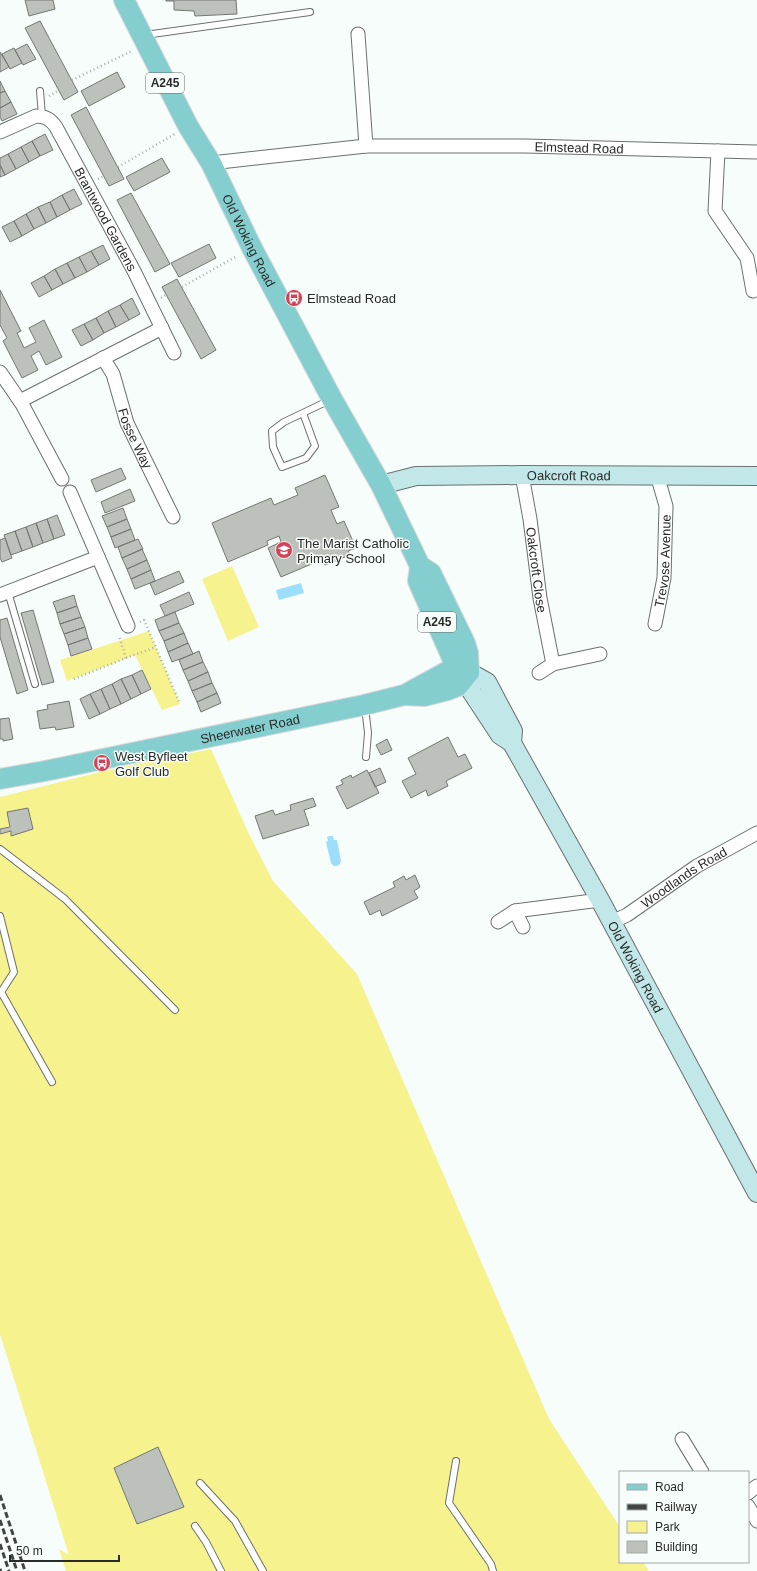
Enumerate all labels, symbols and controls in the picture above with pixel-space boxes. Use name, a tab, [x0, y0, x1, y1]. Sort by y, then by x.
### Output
road number: A245	[146, 73, 184, 93]
street label: Elmstead Road	[534, 139, 624, 156]
street label: Brantwood Gardens	[72, 165, 140, 274]
street label: Old Woking Road	[220, 191, 279, 289]
bus stop icon: Elmstead Road	[284, 288, 304, 308]
place label: Elmstead Road	[307, 291, 396, 306]
street label: Fosse Way	[116, 406, 156, 471]
street label: Oakcroft Road	[527, 468, 611, 483]
street label: Trevose Avenue	[651, 514, 673, 608]
street label: Oakcroft Close	[524, 526, 550, 614]
place label: The Marist Catholic Primary School	[297, 536, 409, 566]
school or university icon: The Marist Catholic Primary School	[274, 540, 294, 560]
road number: A245	[418, 612, 456, 632]
street label: Sheerwater Road	[199, 711, 301, 746]
place label: West Byfleet Golf Club	[115, 749, 188, 779]
bus stop icon: West Byfleet Golf Club	[92, 753, 112, 773]
street label: Woodlands Road	[638, 844, 729, 910]
street label: Old Woking Road	[605, 918, 666, 1015]
legend	[619, 1471, 749, 1563]
text: Road	[655, 1480, 684, 1494]
text: Railway	[655, 1500, 697, 1514]
text: Park	[655, 1520, 681, 1534]
scale bar	[10, 1537, 119, 1563]
text: Building	[655, 1540, 698, 1554]
text: 50 m	[16, 1544, 43, 1558]

